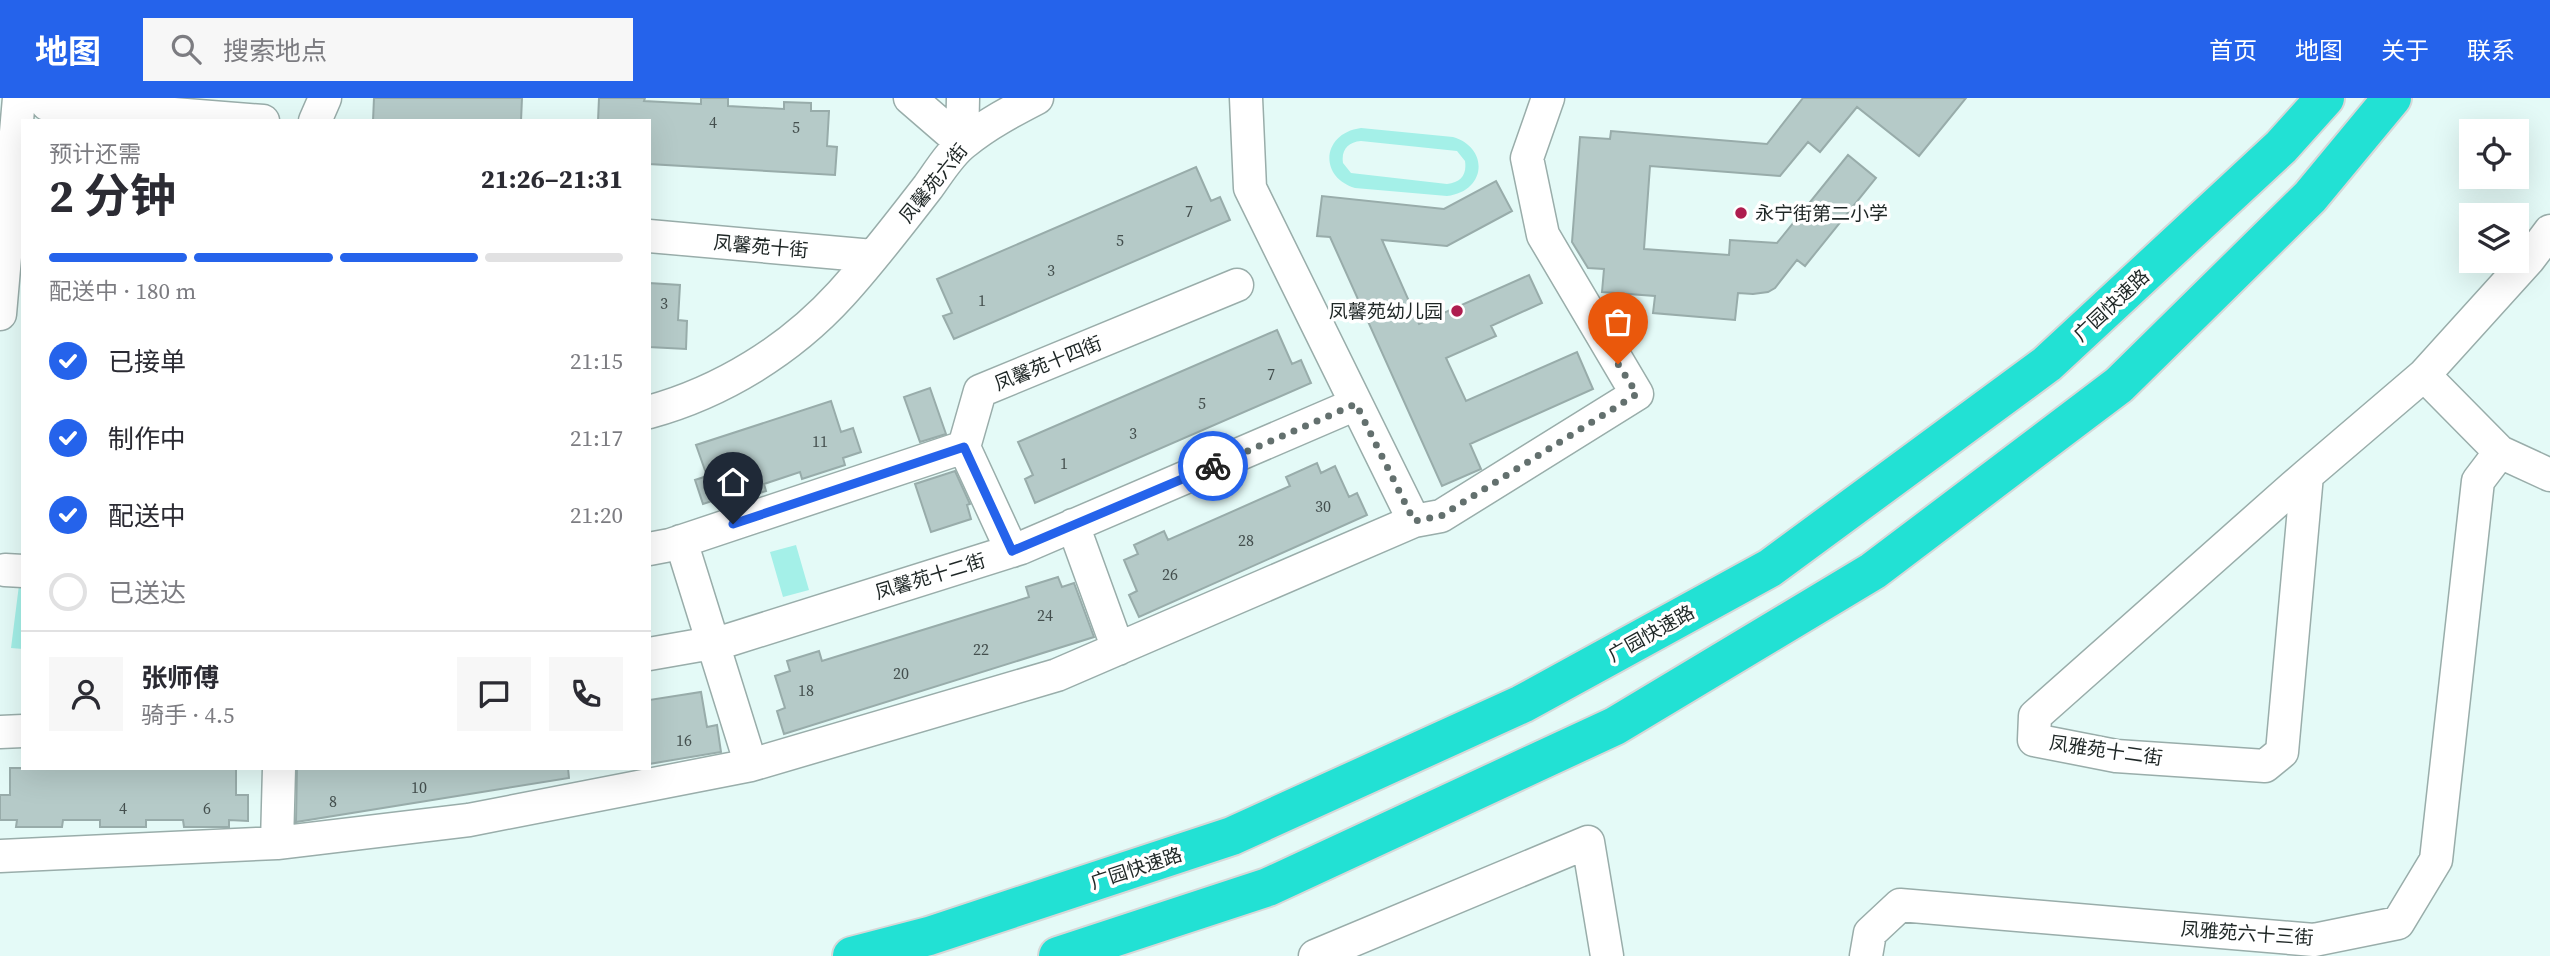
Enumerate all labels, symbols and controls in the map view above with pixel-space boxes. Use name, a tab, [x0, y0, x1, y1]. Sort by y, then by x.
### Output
search box	[143, 18, 633, 81]
text: 地图	[35, 29, 101, 74]
icon: search	[167, 30, 205, 68]
text: 搜索地点	[223, 33, 327, 69]
text: 首页	[2209, 34, 2257, 67]
text: 地图	[2295, 34, 2343, 67]
text: 关于	[2381, 34, 2429, 67]
text: 联系	[2467, 34, 2515, 67]
house number: 4	[709, 111, 717, 133]
house number: 5	[792, 116, 800, 138]
map controls	[2459, 119, 2529, 273]
button: locate	[2459, 119, 2529, 189]
text: 预计还需	[49, 138, 141, 170]
street label: 凤馨苑六街	[893, 138, 973, 228]
text: 21:26–21:31	[481, 161, 623, 197]
text: 2 分钟	[49, 164, 176, 227]
house number: 7	[1185, 200, 1193, 222]
place label: 永宁街第二小学	[1755, 200, 1888, 226]
button: layers	[2459, 203, 2529, 273]
marker: 永宁街第二小学	[1733, 205, 1749, 221]
street label: 凤馨苑十街	[713, 229, 809, 263]
house number: 5	[1116, 229, 1124, 251]
house number: 3	[1047, 259, 1055, 281]
street label: 广园快速路	[2067, 263, 2155, 347]
text: 配送中 · 180 m	[49, 275, 196, 307]
house number: 1	[978, 289, 986, 311]
house number: 3	[660, 292, 668, 314]
pin	[1588, 292, 1648, 364]
place label: 凤馨苑幼儿园	[1329, 298, 1443, 324]
marker: 凤馨苑幼儿园	[1449, 303, 1465, 319]
icon: bag	[1599, 303, 1637, 341]
street label: 凤馨苑十四街	[990, 330, 1106, 396]
icon: check	[49, 342, 87, 380]
text: 已接单	[108, 344, 186, 380]
text: 21:15	[570, 345, 623, 377]
house number: 7	[1267, 363, 1275, 385]
house number: 5	[1198, 392, 1206, 414]
icon: check	[49, 419, 87, 457]
text: 制作中	[108, 421, 186, 457]
text: 21:17	[570, 422, 623, 454]
house number: 3	[1129, 422, 1137, 444]
house number: 11	[812, 430, 828, 452]
courier	[1178, 431, 1248, 501]
icon: bike	[1194, 447, 1232, 485]
pin	[703, 452, 763, 524]
house number: 1	[1060, 452, 1068, 474]
icon: home	[714, 463, 752, 501]
house number: 30	[1315, 495, 1331, 517]
icon: check	[49, 496, 87, 534]
text: 配送中	[108, 498, 186, 534]
text: 21:20	[570, 499, 623, 531]
house number: 28	[1238, 529, 1254, 551]
street label: 凤馨苑十二街	[872, 547, 988, 605]
house number: 26	[1162, 563, 1178, 585]
text: 已送达	[108, 575, 186, 611]
street label: 广园快速路	[1603, 599, 1699, 667]
house number: 24	[1037, 604, 1053, 626]
house number: 22	[973, 638, 989, 660]
button: person	[49, 657, 123, 731]
button: chat	[457, 657, 531, 731]
button: phone	[549, 657, 623, 731]
text: 张师傅	[141, 660, 219, 696]
house number: 20	[893, 662, 909, 684]
house number: 18	[798, 679, 814, 701]
text: 骑手 · 4.5	[141, 699, 235, 731]
house number: 16	[676, 729, 692, 751]
street label: 凤雅苑十二街	[2048, 729, 2164, 771]
house number: 10	[411, 776, 427, 798]
house number: 8	[329, 790, 337, 812]
house number: 4	[119, 797, 127, 819]
house number: 6	[203, 797, 211, 819]
street label: 广园快速路	[1087, 841, 1185, 895]
street label: 凤雅苑六十三街	[2180, 915, 2314, 951]

